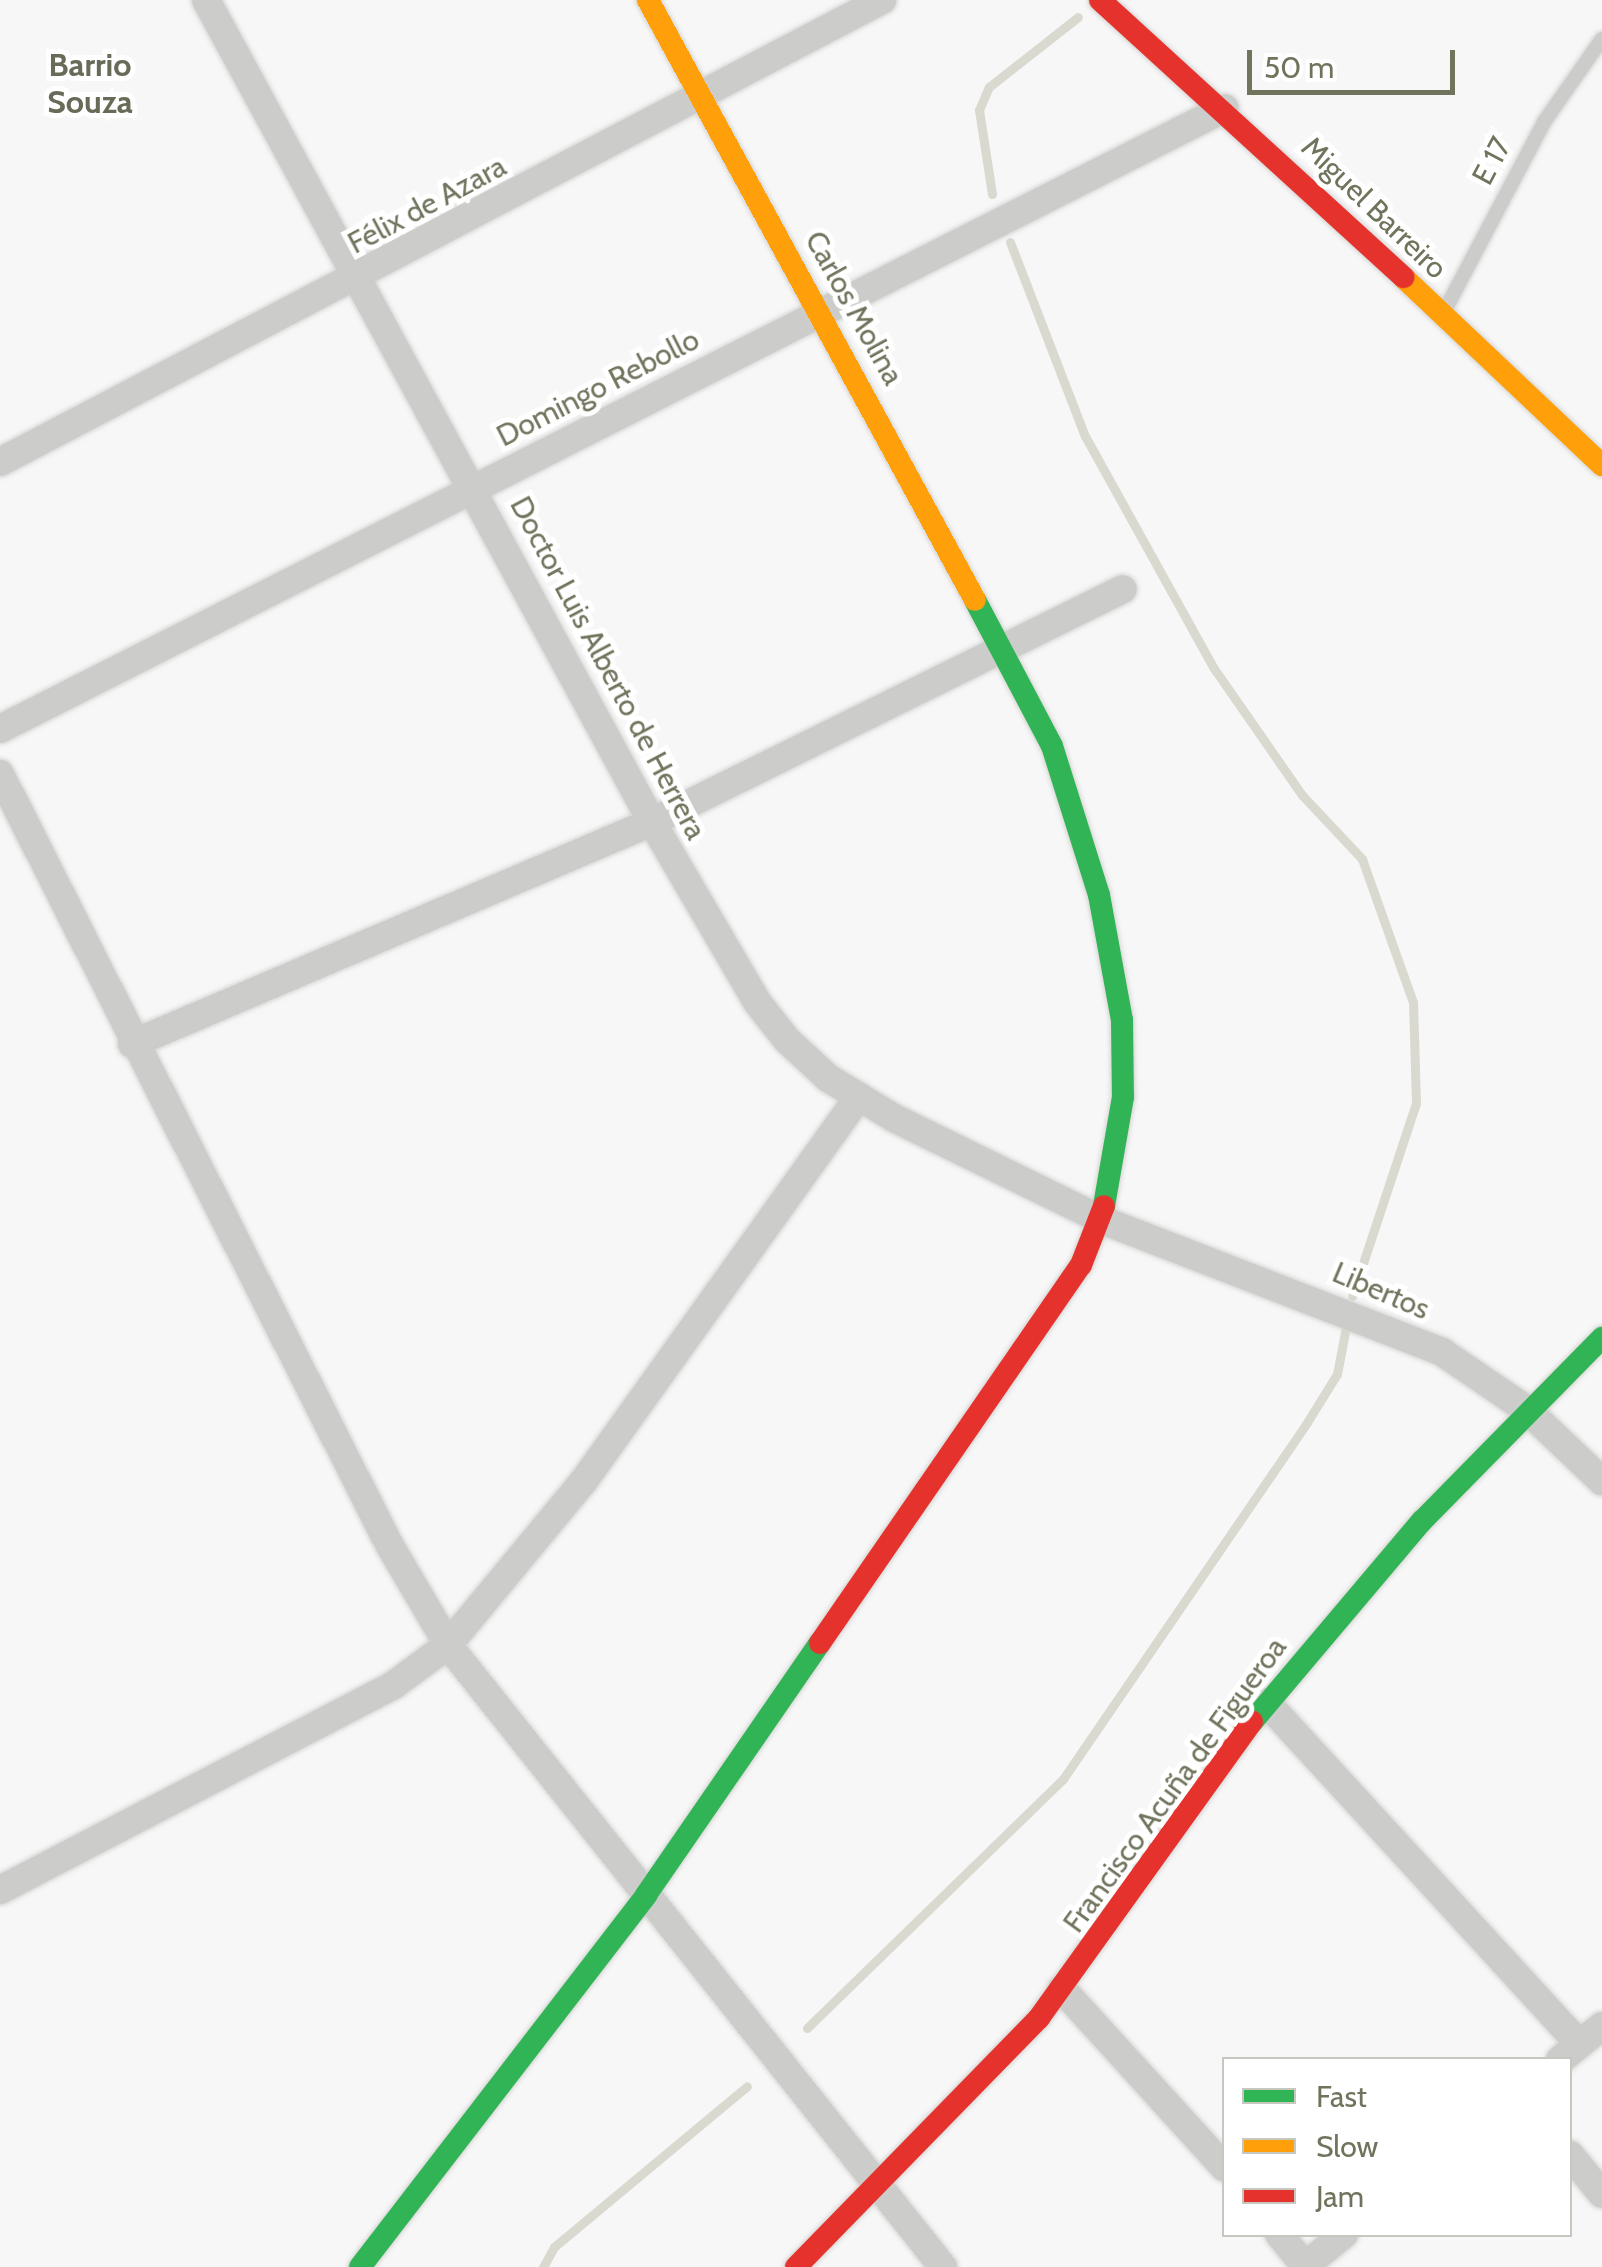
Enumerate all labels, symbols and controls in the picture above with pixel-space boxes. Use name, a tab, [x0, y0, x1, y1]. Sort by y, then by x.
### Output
scale bar	[1252, 30, 1460, 92]
district label: Barrio Souza	[47, 47, 133, 122]
text: 50 m	[1264, 49, 1334, 86]
street label: Miguel Barreiro	[1294, 130, 1454, 286]
street label: E 17	[1465, 131, 1519, 191]
street label: Félix de Azara	[342, 148, 512, 262]
street label: Carlos Molina	[797, 225, 911, 391]
street label: Domingo Rebollo	[491, 322, 705, 454]
street label: Doctor Luis Alberto de Herrera	[502, 490, 714, 846]
street label: Libertos	[1327, 1255, 1435, 1327]
street label: Francisco Acuña de Figueroa	[1056, 1630, 1294, 1940]
legend	[1222, 2057, 1572, 2237]
text: Fast	[1316, 2078, 1367, 2115]
text: Slow	[1316, 2128, 1378, 2165]
text: Jam	[1316, 2178, 1364, 2215]

